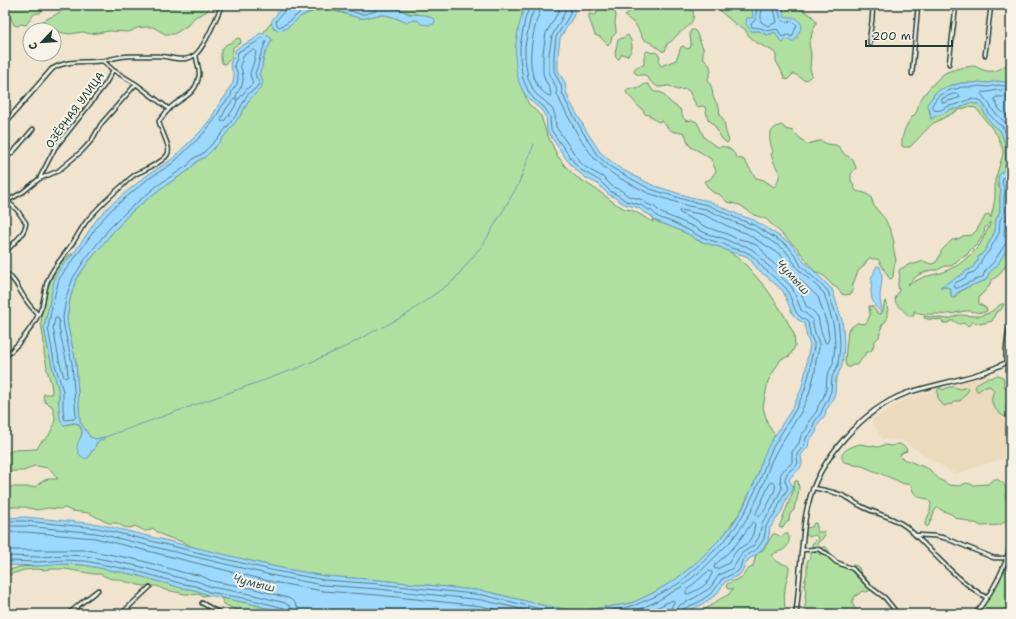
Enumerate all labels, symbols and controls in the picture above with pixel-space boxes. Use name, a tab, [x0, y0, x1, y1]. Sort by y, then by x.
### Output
north arrow	[22, 22, 62, 62]
scale bar	[866, 22, 952, 48]
text: 200 m	[872, 28, 911, 44]
text: С	[25, 40, 42, 52]
street label: ОЗЁРНАЯ УЛИЦА	[42, 69, 108, 151]
water label: Чумыш	[772, 256, 814, 298]
water label: Чумыш	[231, 570, 277, 596]

